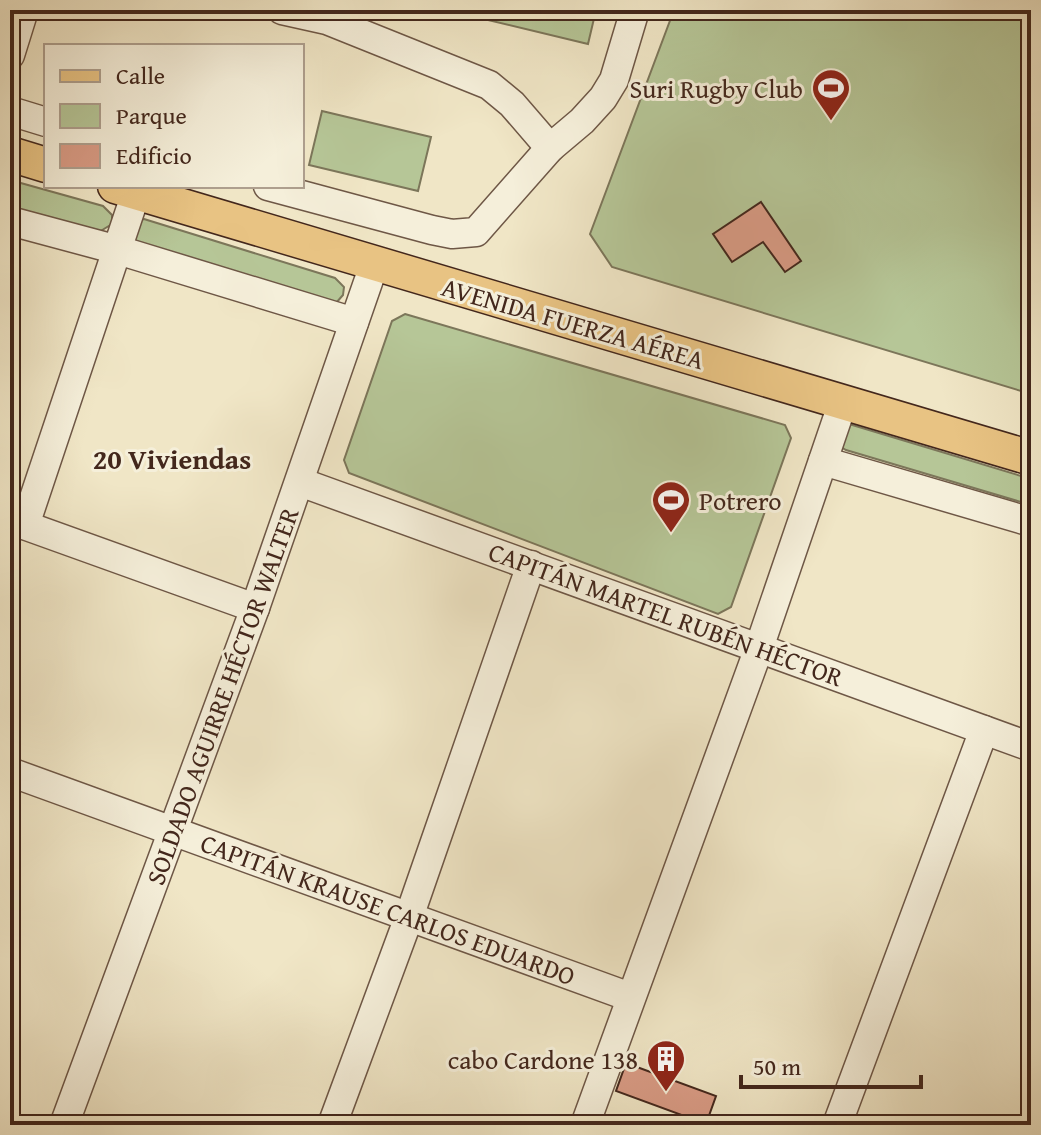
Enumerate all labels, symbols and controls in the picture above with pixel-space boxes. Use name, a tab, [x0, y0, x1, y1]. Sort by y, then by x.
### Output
legend	[44, 44, 304, 188]
text: Calle	[116, 58, 165, 93]
sports icon: Suri Rugby Club	[810, 67, 852, 122]
place label: Suri Rugby Club	[629, 69, 803, 108]
text: Parque	[116, 98, 187, 133]
text: Edificio	[116, 138, 192, 173]
street label: AVENIDA FUERZA AÉREA	[437, 267, 709, 379]
district label: 20 Viviendas	[93, 438, 251, 479]
sports icon: Potrero	[650, 479, 692, 534]
place label: Potrero	[699, 481, 782, 520]
street label: SOLDADO AGUIRRE HÉCTOR WALTER	[135, 502, 309, 890]
street label: CAPITÁN MARTEL RUBÉN HÉCTOR	[483, 532, 849, 696]
street label: CAPITÁN KRAUSE CARLOS EDUARDO	[195, 823, 581, 995]
building icon: cabo Cardone 138	[645, 1038, 687, 1093]
scale bar	[741, 1039, 921, 1089]
place label: cabo Cardone 138	[448, 1040, 638, 1079]
text: 50 m	[753, 1049, 801, 1084]

